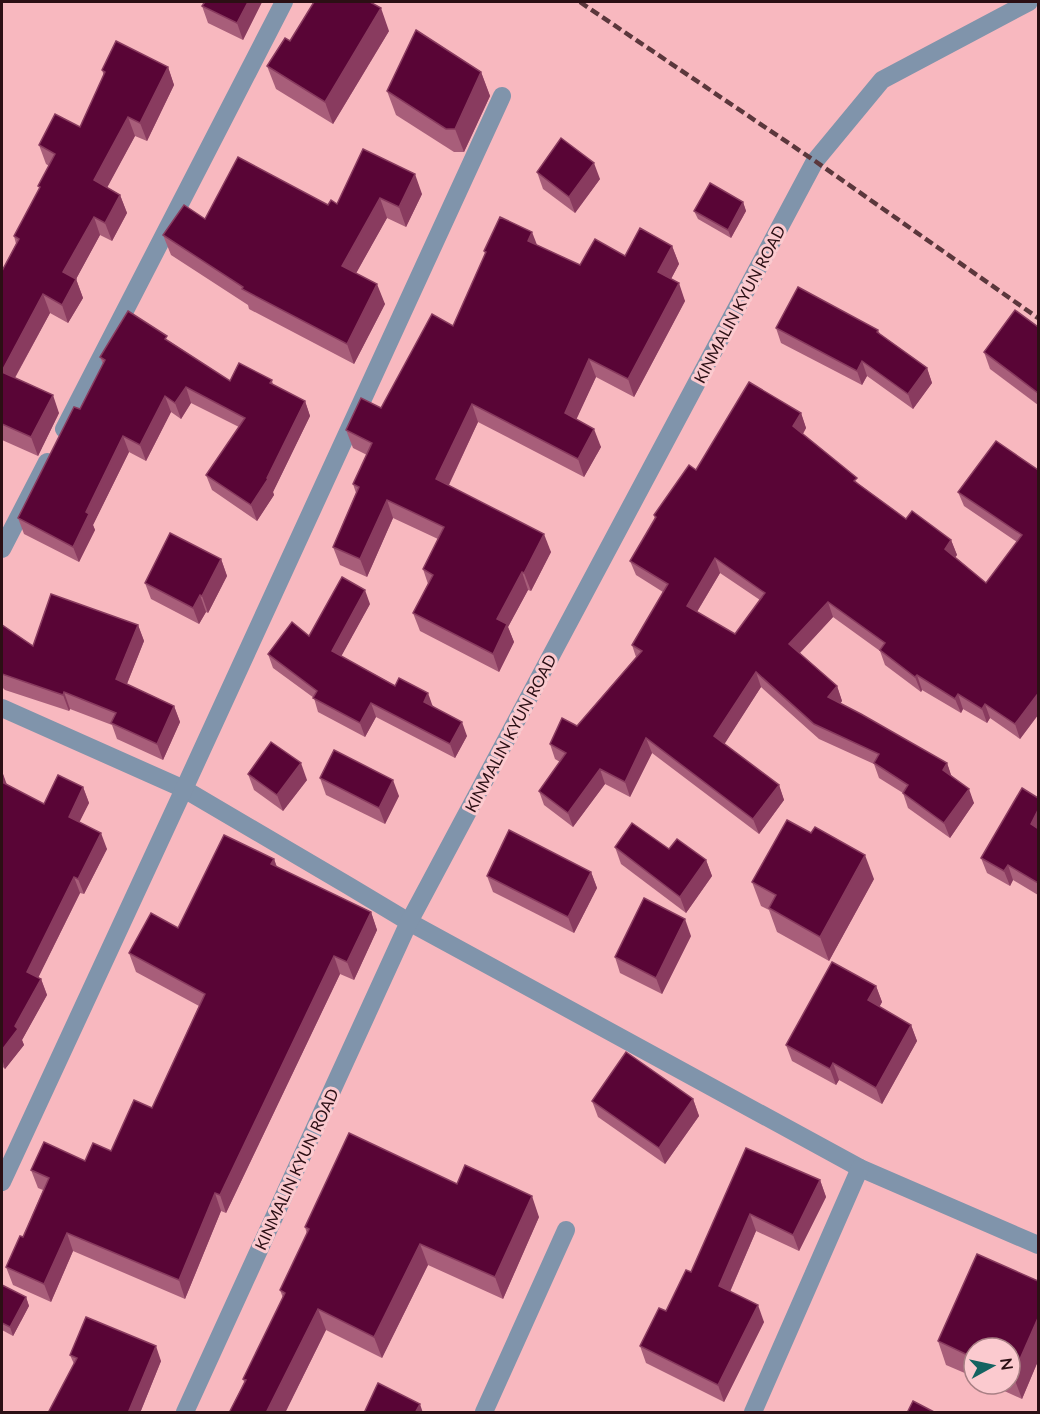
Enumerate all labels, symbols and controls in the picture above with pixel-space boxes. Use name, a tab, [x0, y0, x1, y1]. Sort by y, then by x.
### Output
street label: KINMALIN KYUN ROAD	[689, 222, 789, 386]
street label: KINMALIN KYUN ROAD	[460, 651, 560, 815]
street label: KINMALIN KYUN ROAD	[250, 1085, 342, 1253]
north arrow	[962, 1336, 1022, 1396]
text: N	[997, 1356, 1018, 1371]

